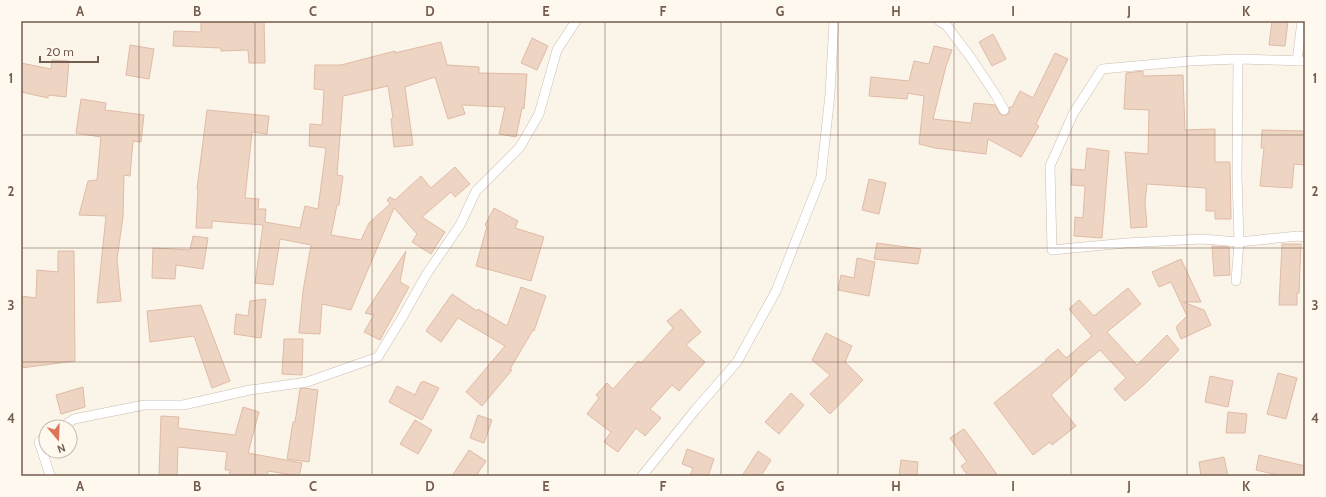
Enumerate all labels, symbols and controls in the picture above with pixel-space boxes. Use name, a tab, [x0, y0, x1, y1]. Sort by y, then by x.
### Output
text: A	[76, 3, 85, 19]
text: B	[193, 3, 201, 19]
text: C	[309, 3, 317, 19]
text: D	[425, 3, 435, 19]
text: E	[542, 3, 550, 19]
text: F	[660, 3, 667, 19]
text: G	[776, 3, 785, 19]
text: H	[891, 3, 901, 19]
text: I	[1011, 3, 1015, 19]
text: J	[1126, 3, 1131, 19]
text: K	[1242, 3, 1251, 19]
scale bar	[40, 38, 98, 64]
text: 20 m	[46, 44, 74, 59]
text: 1	[9, 70, 13, 86]
text: 1	[1313, 70, 1317, 86]
text: 2	[8, 183, 15, 199]
text: 2	[1312, 183, 1319, 199]
text: 3	[7, 297, 15, 313]
text: 3	[1311, 297, 1319, 313]
text: 4	[7, 410, 15, 426]
text: 4	[1311, 410, 1319, 426]
north arrow	[38, 419, 78, 459]
text: N	[55, 441, 67, 456]
text: A	[76, 478, 85, 494]
text: B	[193, 478, 201, 494]
text: C	[309, 478, 317, 494]
text: D	[425, 478, 435, 494]
text: E	[542, 478, 550, 494]
text: F	[660, 478, 667, 494]
text: G	[776, 478, 785, 494]
text: H	[891, 478, 901, 494]
text: I	[1011, 478, 1015, 494]
text: J	[1126, 478, 1131, 494]
text: K	[1242, 478, 1251, 494]

